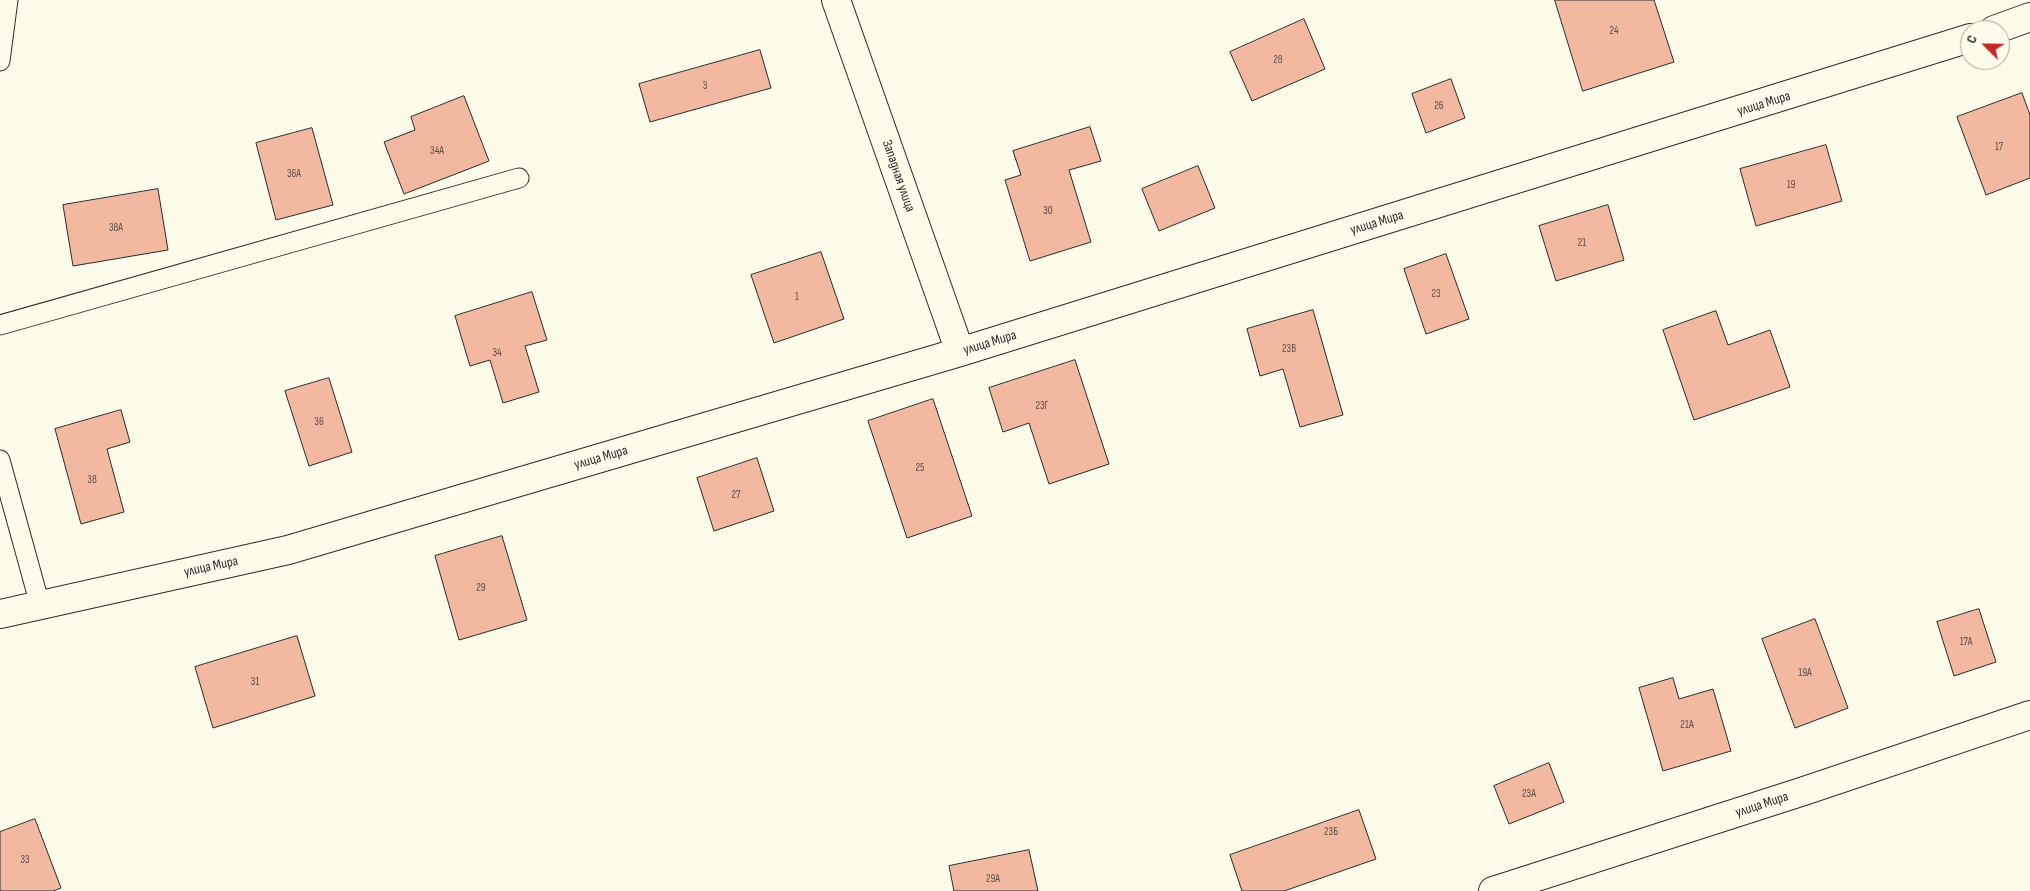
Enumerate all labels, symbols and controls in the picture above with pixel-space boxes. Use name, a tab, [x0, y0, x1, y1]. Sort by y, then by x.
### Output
north arrow	[1960, 20, 2010, 70]
house number: 24	[1609, 24, 1619, 38]
text: С	[1962, 33, 1981, 46]
house number: 28	[1273, 53, 1283, 67]
house number: 3	[703, 79, 707, 93]
street label: улица Мира	[1735, 88, 1793, 120]
house number: 26	[1434, 99, 1444, 113]
street label: Западная улица	[878, 138, 918, 214]
house number: 17	[1995, 140, 2003, 154]
house number: 34А	[430, 144, 444, 158]
house number: 36А	[287, 167, 301, 181]
house number: 19	[1787, 178, 1795, 192]
house number: 30	[1043, 204, 1053, 218]
street label: улица Мира	[1348, 207, 1406, 239]
house number: 38А	[109, 221, 123, 235]
house number: 21	[1578, 236, 1586, 250]
house number: 23	[1431, 287, 1441, 301]
house number: 1	[795, 290, 799, 304]
street label: улица Мира	[961, 327, 1019, 359]
house number: 23В	[1282, 342, 1296, 356]
house number: 34	[492, 346, 502, 360]
house number: 23Г	[1035, 399, 1049, 413]
house number: 36	[314, 415, 324, 429]
street label: улица Мира	[572, 442, 630, 474]
house number: 25	[916, 461, 924, 475]
house number: 38	[87, 473, 97, 487]
house number: 27	[732, 488, 740, 502]
street label: улица Мира	[182, 553, 240, 581]
house number: 29	[476, 581, 486, 595]
house number: 17А	[1960, 635, 1972, 649]
house number: 19А	[1798, 666, 1812, 680]
house number: 31	[251, 675, 259, 689]
house number: 21А	[1680, 718, 1694, 732]
house number: 23А	[1522, 787, 1536, 801]
street label: улица Мира	[1733, 789, 1791, 821]
house number: 23Б	[1324, 825, 1338, 839]
house number: 33	[20, 853, 30, 867]
house number: 29А	[986, 872, 1000, 886]

